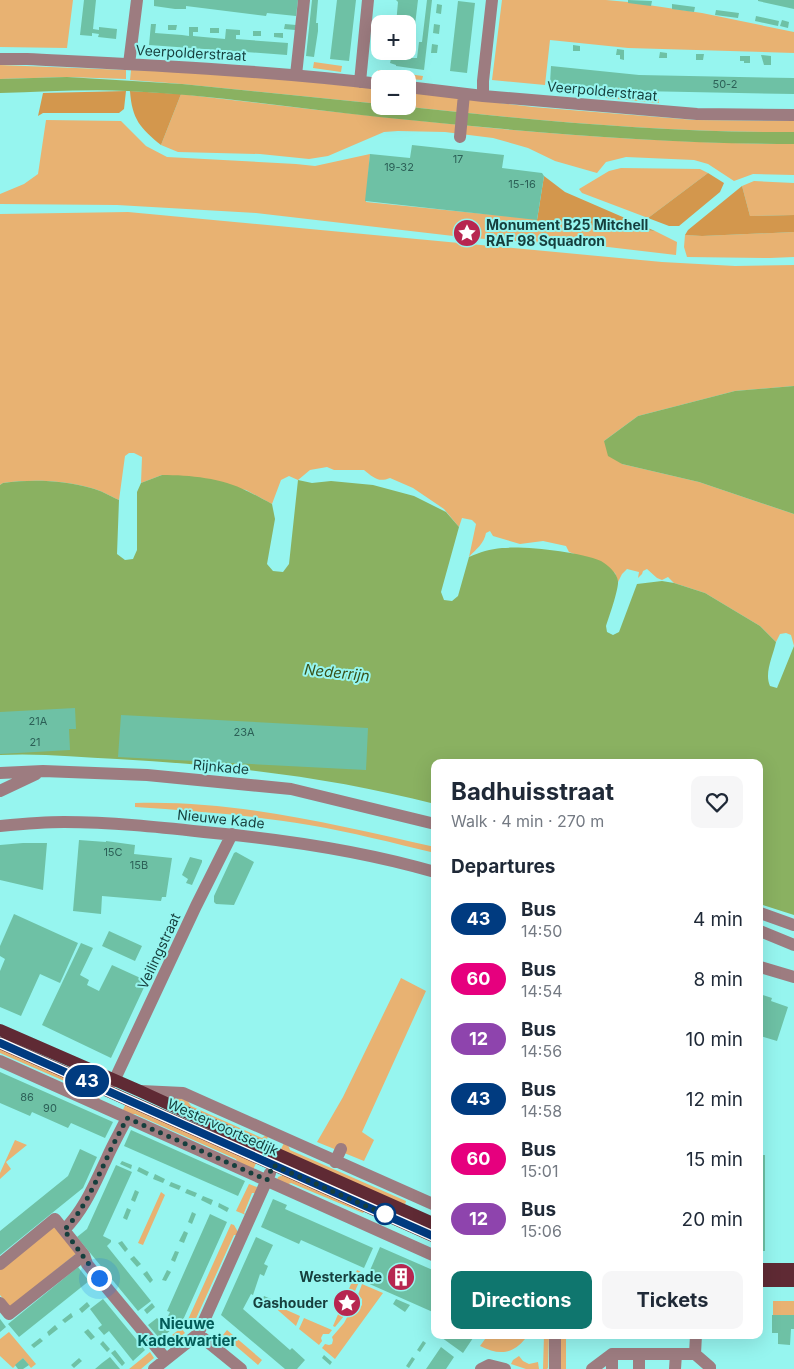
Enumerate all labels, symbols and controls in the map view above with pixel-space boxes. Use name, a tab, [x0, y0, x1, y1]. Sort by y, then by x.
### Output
map controls	[371, 15, 416, 115]
button: +	[371, 15, 416, 60]
street label: Veerpolderstraat	[135, 41, 247, 64]
button: −	[371, 70, 416, 115]
street label: Veerpolderstraat	[546, 77, 658, 104]
house number: 50-2	[712, 77, 738, 91]
house number: 17	[453, 152, 463, 166]
house number: 19-32	[384, 160, 414, 174]
house number: 15-16	[508, 177, 536, 191]
place label: Monument B25 Mitchell RAF 98 Squadron	[486, 216, 648, 249]
place icon: Monument B25 Mitchell RAF 98 Squadron	[452, 218, 482, 248]
water label: Nederrijn	[303, 660, 371, 685]
house number: 21A	[29, 714, 48, 728]
house number: 23A	[233, 725, 255, 739]
house number: 21	[29, 735, 41, 749]
street label: Rijnkade	[192, 756, 250, 777]
button: heart	[691, 776, 743, 828]
text: Badhuisstraat	[451, 777, 614, 806]
street label: Nieuwe Kade	[177, 805, 266, 832]
text: Walk · 4 min · 270 m	[451, 811, 604, 831]
house number: 15C	[103, 845, 123, 859]
text: Departures	[451, 855, 555, 878]
house number: 15B	[130, 858, 148, 872]
text: Bus	[521, 898, 556, 921]
text: 43	[467, 908, 490, 929]
text: 4 min	[693, 908, 743, 931]
street label: Veilingstraat	[134, 910, 184, 991]
text: 14:50	[521, 921, 562, 941]
text: Bus	[521, 958, 556, 981]
text: 60	[467, 968, 490, 989]
text: 8 min	[693, 968, 743, 991]
text: 14:54	[521, 981, 563, 1001]
text: Bus	[521, 1018, 556, 1041]
text: 12	[469, 1028, 488, 1049]
text: 10 min	[685, 1028, 743, 1051]
text: 14:56	[521, 1041, 562, 1061]
line badge: 43	[64, 1065, 110, 1097]
text: 43	[75, 1070, 99, 1091]
text: Bus	[521, 1078, 556, 1101]
text: 43	[467, 1088, 490, 1109]
text: 12 min	[686, 1088, 743, 1111]
house number: 86	[20, 1090, 34, 1104]
street label: Westervoortsedijk	[165, 1094, 282, 1159]
house number: 90	[43, 1101, 57, 1115]
text: 14:58	[521, 1101, 562, 1121]
text: Bus	[521, 1138, 556, 1161]
text: 60	[467, 1148, 490, 1169]
text: 15 min	[686, 1148, 743, 1171]
text: 15:01	[521, 1161, 558, 1181]
text: Bus	[521, 1198, 556, 1221]
unlabelled marker	[374, 1203, 396, 1225]
text: 12	[469, 1208, 488, 1229]
text: 20 min	[682, 1208, 743, 1231]
text: 15:06	[521, 1221, 562, 1241]
building icon: Westerkade	[386, 1262, 416, 1292]
your location	[87, 1266, 112, 1291]
place label: Westerkade	[299, 1268, 382, 1285]
button: Directions	[451, 1271, 592, 1329]
button: Tickets	[602, 1271, 743, 1329]
place icon: Gashouder	[332, 1288, 362, 1318]
place label: Gashouder	[253, 1294, 328, 1311]
district label: Nieuwe Kadekwartier	[137, 1314, 237, 1350]

